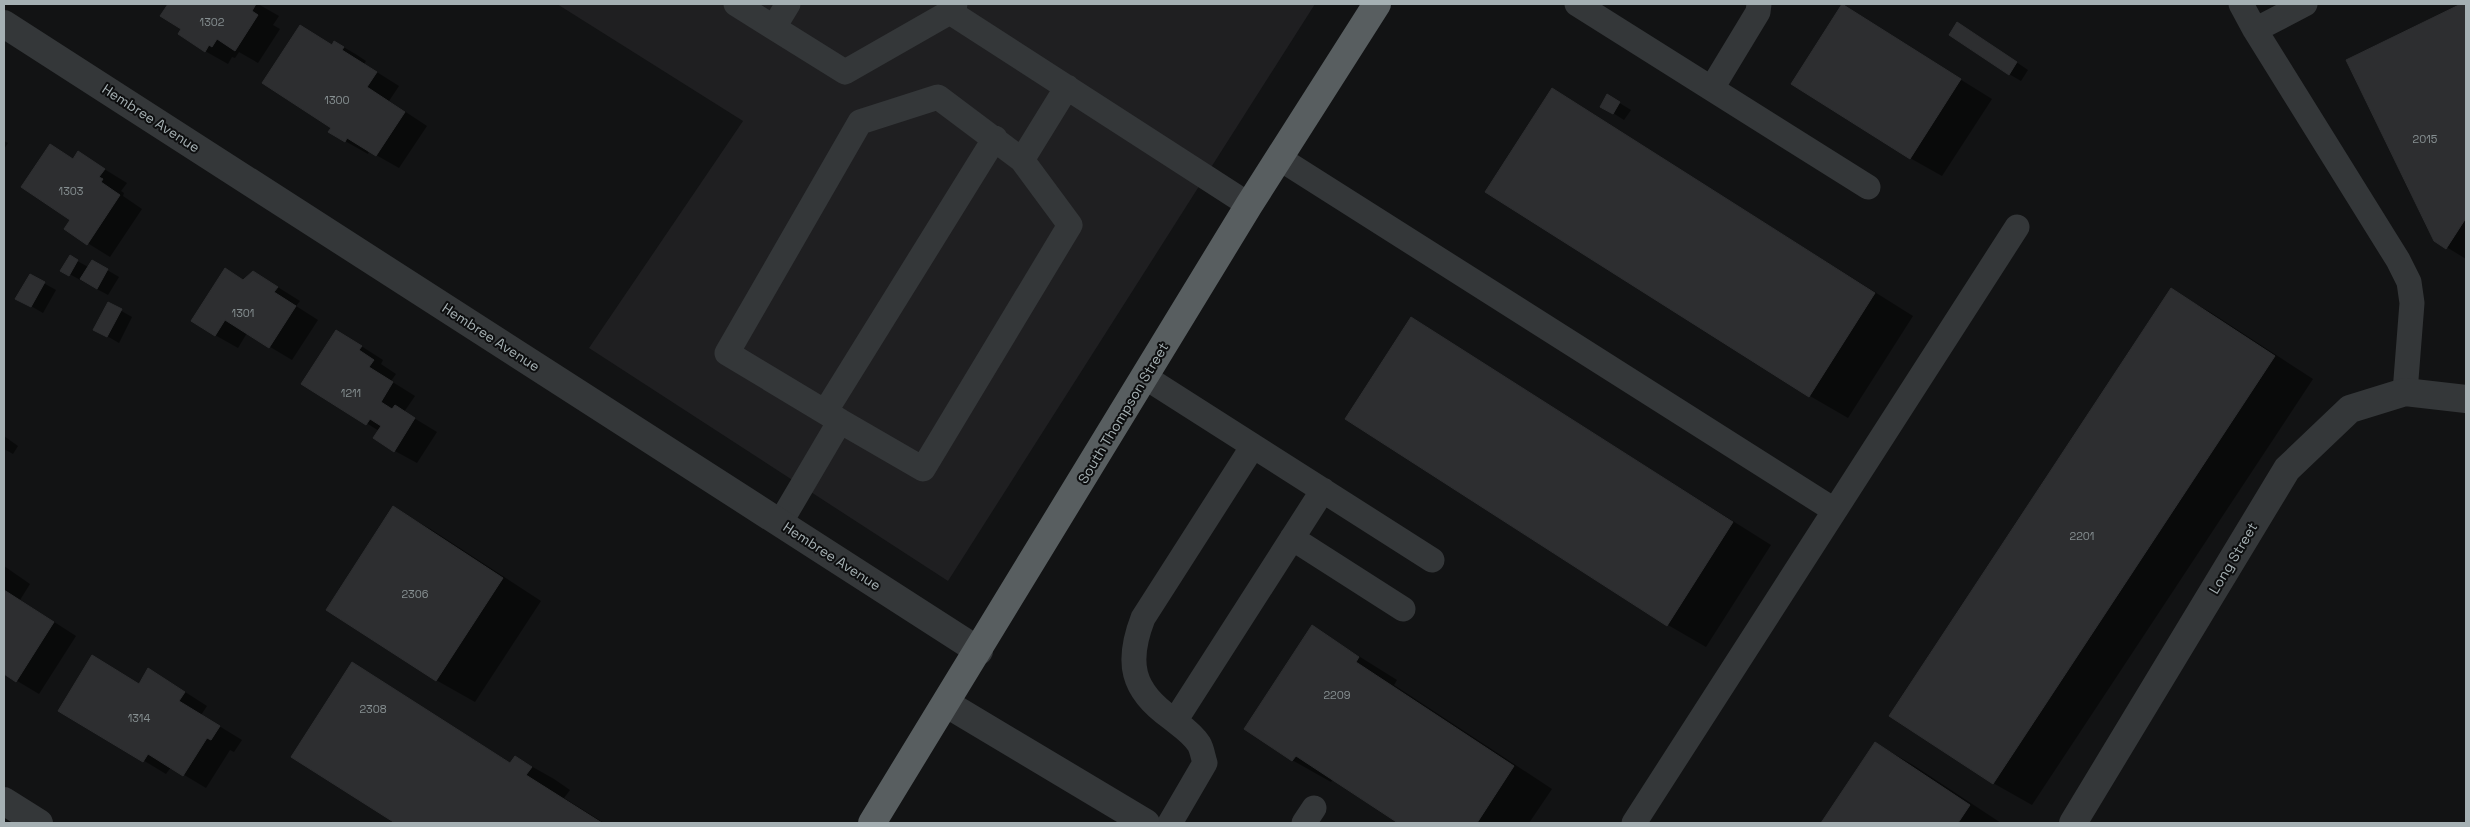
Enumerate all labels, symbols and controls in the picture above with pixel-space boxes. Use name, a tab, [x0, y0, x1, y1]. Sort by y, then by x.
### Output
house number: 1302	[200, 15, 225, 29]
street label: Hembree Avenue	[99, 80, 203, 156]
house number: 1300	[324, 93, 350, 107]
house number: 2015	[2413, 132, 2438, 146]
house number: 1303	[59, 184, 84, 198]
street label: Hembree Avenue	[439, 299, 543, 375]
house number: 1301	[232, 306, 254, 320]
street label: South Thompson Street	[1074, 339, 1172, 487]
house number: 1211	[341, 386, 361, 400]
street label: Hembree Avenue	[780, 518, 884, 594]
street label: Long Street	[2205, 519, 2261, 597]
house number: 2201	[2070, 529, 2094, 543]
house number: 2306	[401, 587, 429, 601]
house number: 2209	[1323, 688, 1351, 702]
house number: 2308	[359, 702, 387, 716]
house number: 1314	[128, 711, 150, 725]

